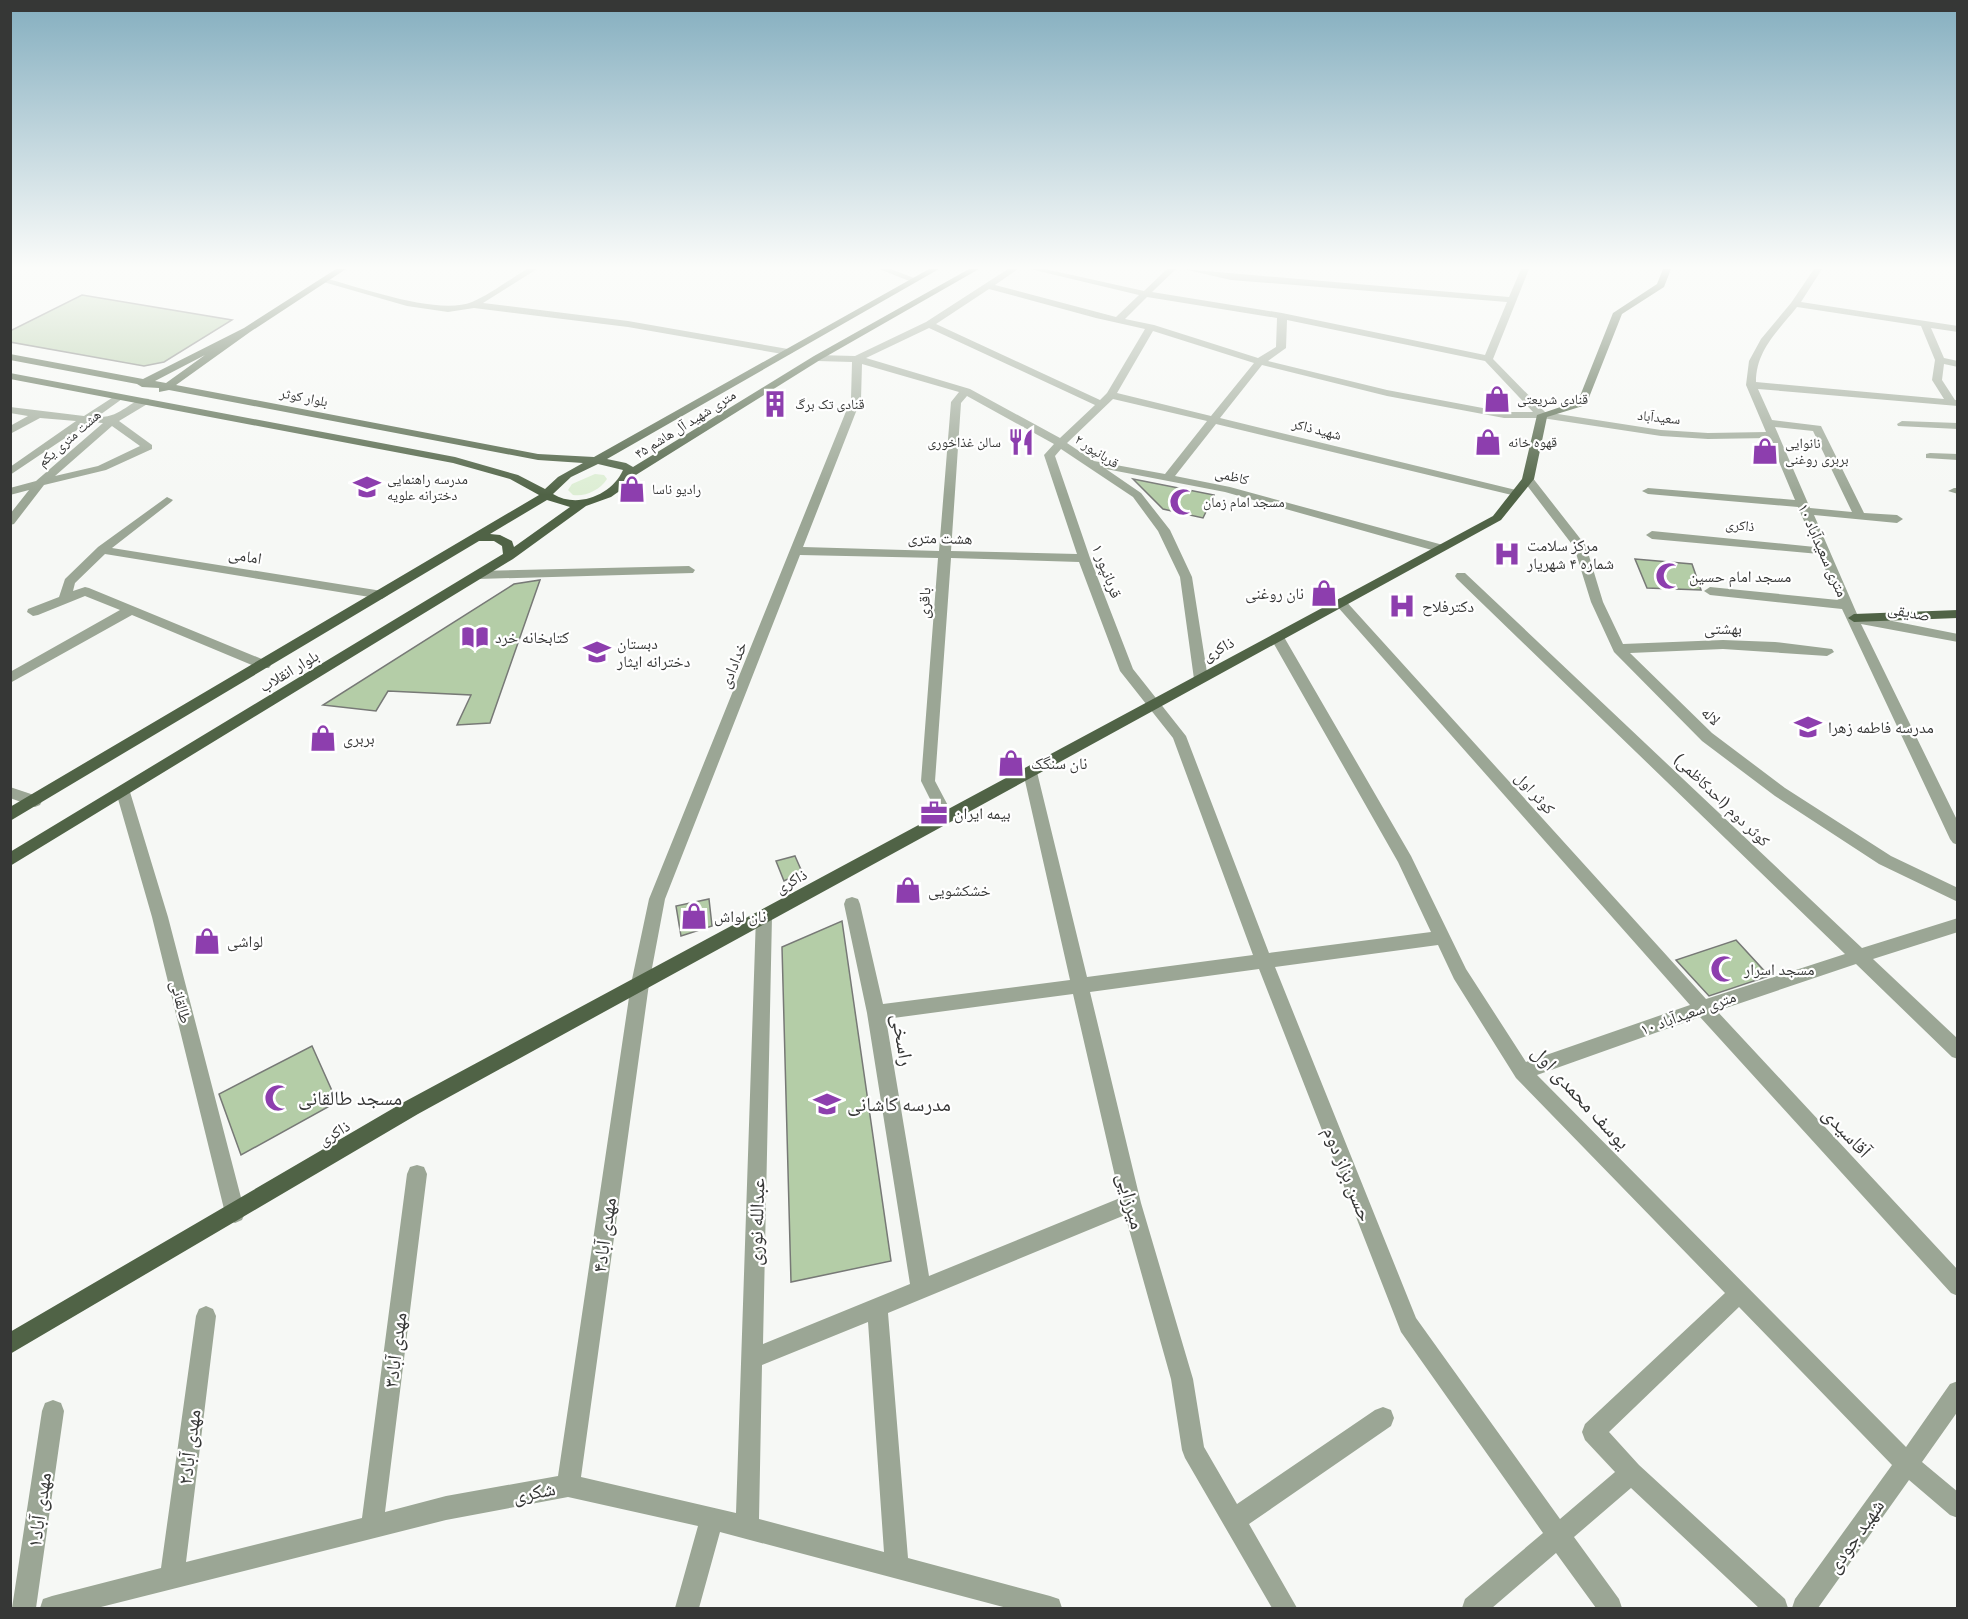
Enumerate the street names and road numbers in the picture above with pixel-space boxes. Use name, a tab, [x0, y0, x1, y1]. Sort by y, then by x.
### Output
street label: بلوار کوثر	[277, 383, 330, 410]
street label: ۴۵ متری شهید آل هاشم	[631, 386, 740, 463]
street label: هشت متری یکم	[33, 405, 105, 471]
street label: سعیدآباد	[1637, 406, 1681, 428]
street label: شهید ذاکر	[1290, 414, 1343, 444]
street label: قربانپور ۲	[1071, 430, 1123, 472]
street label: کاظمی	[1213, 463, 1251, 489]
street label: ۱۰ متری سعیدآباد	[1793, 500, 1852, 600]
street label: ذاکری	[1725, 515, 1756, 535]
street label: هشت متری	[907, 528, 973, 549]
street label: قربانپور ۱	[1088, 541, 1126, 601]
street label: امامی	[227, 544, 263, 569]
street label: باقری	[913, 587, 936, 619]
street label: صدیقی	[1886, 599, 1932, 626]
street label: بهشتی	[1704, 619, 1742, 639]
street label: ذاکری	[1199, 633, 1238, 666]
street label: خدادادی	[715, 639, 752, 691]
street label: بلوار انقلاب	[256, 646, 322, 696]
street label: لاله	[1698, 703, 1724, 729]
street label: کوثر دوم (احدکاظمی)	[1670, 750, 1774, 851]
street label: کوثر اول	[1510, 768, 1559, 819]
street label: ذاکری	[772, 865, 811, 898]
street label: طالقانی	[166, 979, 195, 1026]
street label: ۱۰ متری سعیدآباد	[1638, 987, 1739, 1040]
street label: راسخی	[887, 1012, 919, 1068]
street label: یوسف محمدی اول	[1527, 1040, 1635, 1154]
street label: آقاسیدی	[1818, 1102, 1877, 1163]
street label: ذاکری	[315, 1116, 354, 1151]
street label: حسن بزاز دوم	[1316, 1123, 1378, 1226]
street label: میرزایی	[1112, 1170, 1150, 1232]
street label: عبدالله نوری	[742, 1178, 770, 1266]
street label: مهدی آباد۴	[587, 1196, 621, 1274]
street label: مهدی آباد۳	[378, 1311, 412, 1389]
street label: مهدی آباد۲	[172, 1408, 206, 1486]
street label: مهدی آباد۱	[22, 1471, 56, 1549]
street label: شکری	[511, 1476, 557, 1508]
street label: شهید جودی	[1821, 1494, 1889, 1578]

